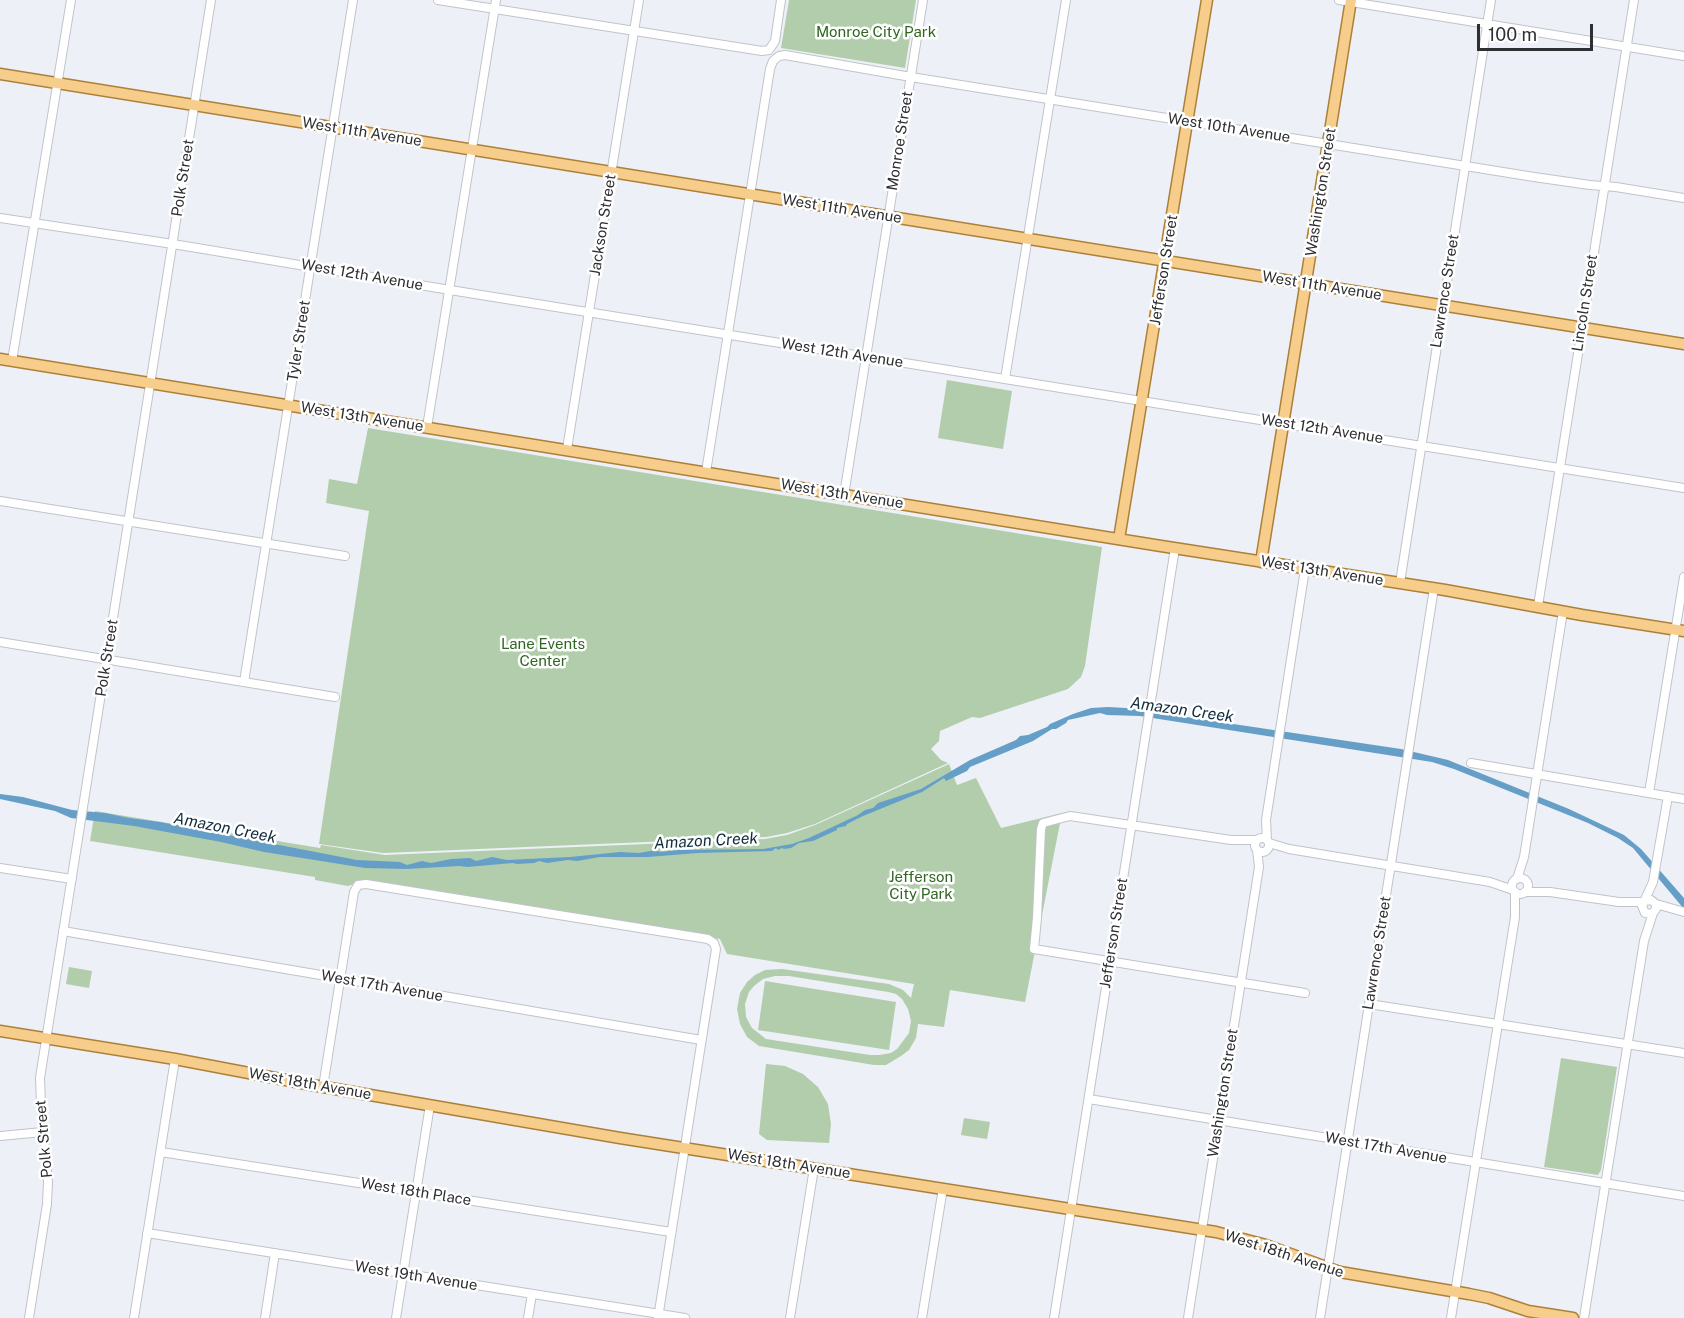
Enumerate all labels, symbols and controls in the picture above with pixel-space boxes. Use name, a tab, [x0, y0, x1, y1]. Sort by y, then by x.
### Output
scale bar	[1480, 12, 1596, 50]
park label: Monroe City Park	[816, 23, 936, 41]
text: 100 m	[1488, 24, 1537, 45]
street label: Monroe Street	[883, 90, 917, 192]
street label: West 10th Avenue	[1166, 109, 1292, 147]
street label: West 11th Avenue	[301, 114, 423, 150]
street label: Washington Street	[1302, 126, 1340, 258]
street label: Polk Street	[168, 138, 198, 218]
street label: Jackson Street	[586, 173, 620, 277]
street label: West 11th Avenue	[781, 191, 903, 227]
street label: Jefferson Street	[1146, 213, 1182, 327]
street label: Lawrence Street	[1427, 233, 1463, 349]
street label: Lincoln Street	[1568, 253, 1602, 353]
street label: West 12th Avenue	[300, 255, 424, 295]
street label: West 11th Avenue	[1261, 268, 1383, 304]
street label: Tyler Street	[284, 299, 314, 383]
street label: West 12th Avenue	[780, 334, 904, 372]
street label: West 13th Avenue	[299, 398, 425, 436]
street label: West 12th Avenue	[1260, 410, 1384, 448]
street label: West 13th Avenue	[779, 475, 905, 513]
street label: West 13th Avenue	[1259, 552, 1385, 590]
street label: Polk Street	[92, 618, 122, 698]
park label: Lane Events Center	[501, 635, 585, 670]
water label: Amazon Creek	[1129, 693, 1235, 727]
water label: Amazon Creek	[172, 809, 278, 847]
water label: Amazon Creek	[654, 829, 758, 853]
park label: Jefferson City Park	[889, 868, 953, 903]
street label: Jefferson Street	[1096, 876, 1132, 990]
street label: Lawrence Street	[1359, 895, 1395, 1011]
street label: West 17th Avenue	[320, 966, 444, 1006]
street label: Washington Street	[1204, 1027, 1242, 1159]
street label: West 18th Avenue	[247, 1064, 373, 1104]
street label: Polk Street	[32, 1099, 56, 1179]
street label: West 17th Avenue	[1324, 1128, 1448, 1168]
street label: West 18th Avenue	[726, 1145, 852, 1183]
street label: West 18th Place	[359, 1174, 473, 1210]
street label: West 18th Avenue	[1222, 1226, 1346, 1282]
street label: West 19th Avenue	[353, 1257, 479, 1295]

